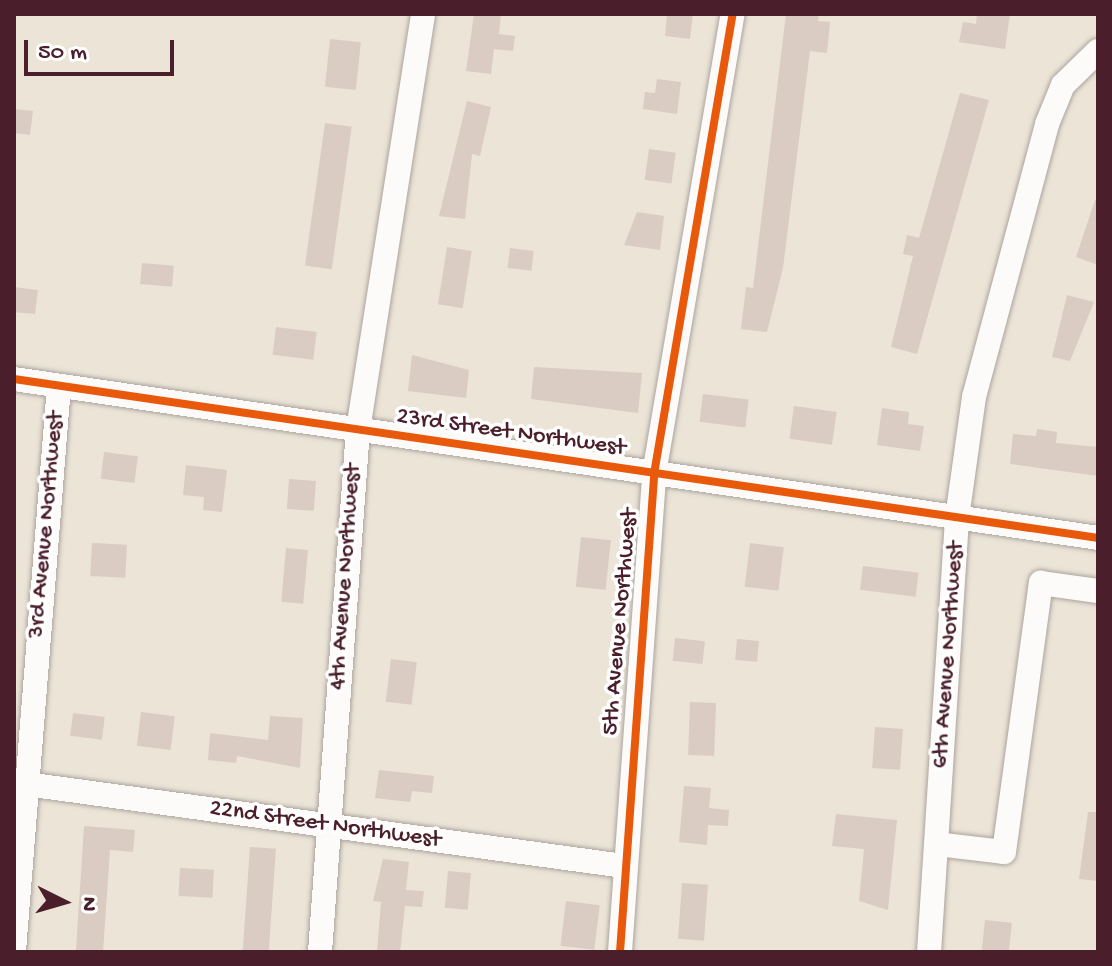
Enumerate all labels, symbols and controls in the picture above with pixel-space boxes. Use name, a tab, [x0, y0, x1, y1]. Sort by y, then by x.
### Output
scale bar	[28, 24, 178, 74]
text: 50 m	[38, 39, 87, 68]
street label: 23rd Street Northwest	[395, 403, 627, 463]
street label: 3rd Avenue Northwest	[23, 410, 71, 640]
street label: 4th Avenue Northwest	[324, 463, 368, 691]
street label: 5th Avenue Northwest	[597, 507, 645, 737]
street label: 6th Avenue Northwest	[927, 541, 971, 769]
street label: 22nd Street Northwest	[207, 795, 443, 855]
north arrow	[24, 862, 104, 942]
text: N	[74, 896, 101, 912]

